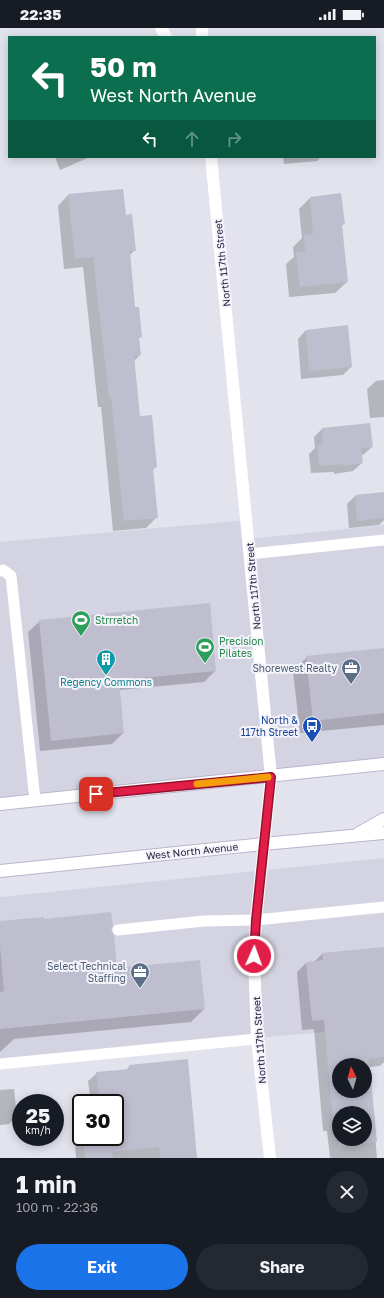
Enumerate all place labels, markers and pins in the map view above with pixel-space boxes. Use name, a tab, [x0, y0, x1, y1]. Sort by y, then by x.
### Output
sports icon: Strrretch	[70, 609, 92, 637]
place label: Strrretch	[95, 614, 138, 626]
place label: Precision Pilates	[219, 635, 263, 659]
sports icon: Precision Pilates	[194, 636, 216, 664]
building icon: Regency Commons	[95, 648, 117, 676]
office icon: Shorewest Realty	[340, 657, 362, 685]
place label: Shorewest Realty	[252, 662, 337, 674]
place label: Regency Commons	[60, 676, 152, 688]
place label: North & 117th Street	[241, 714, 298, 738]
bus stop icon: North & 117th Street	[301, 715, 323, 743]
pin	[79, 777, 113, 811]
place label: Select Technical Staffing	[47, 960, 126, 984]
office icon: Select Technical Staffing	[129, 961, 151, 989]

